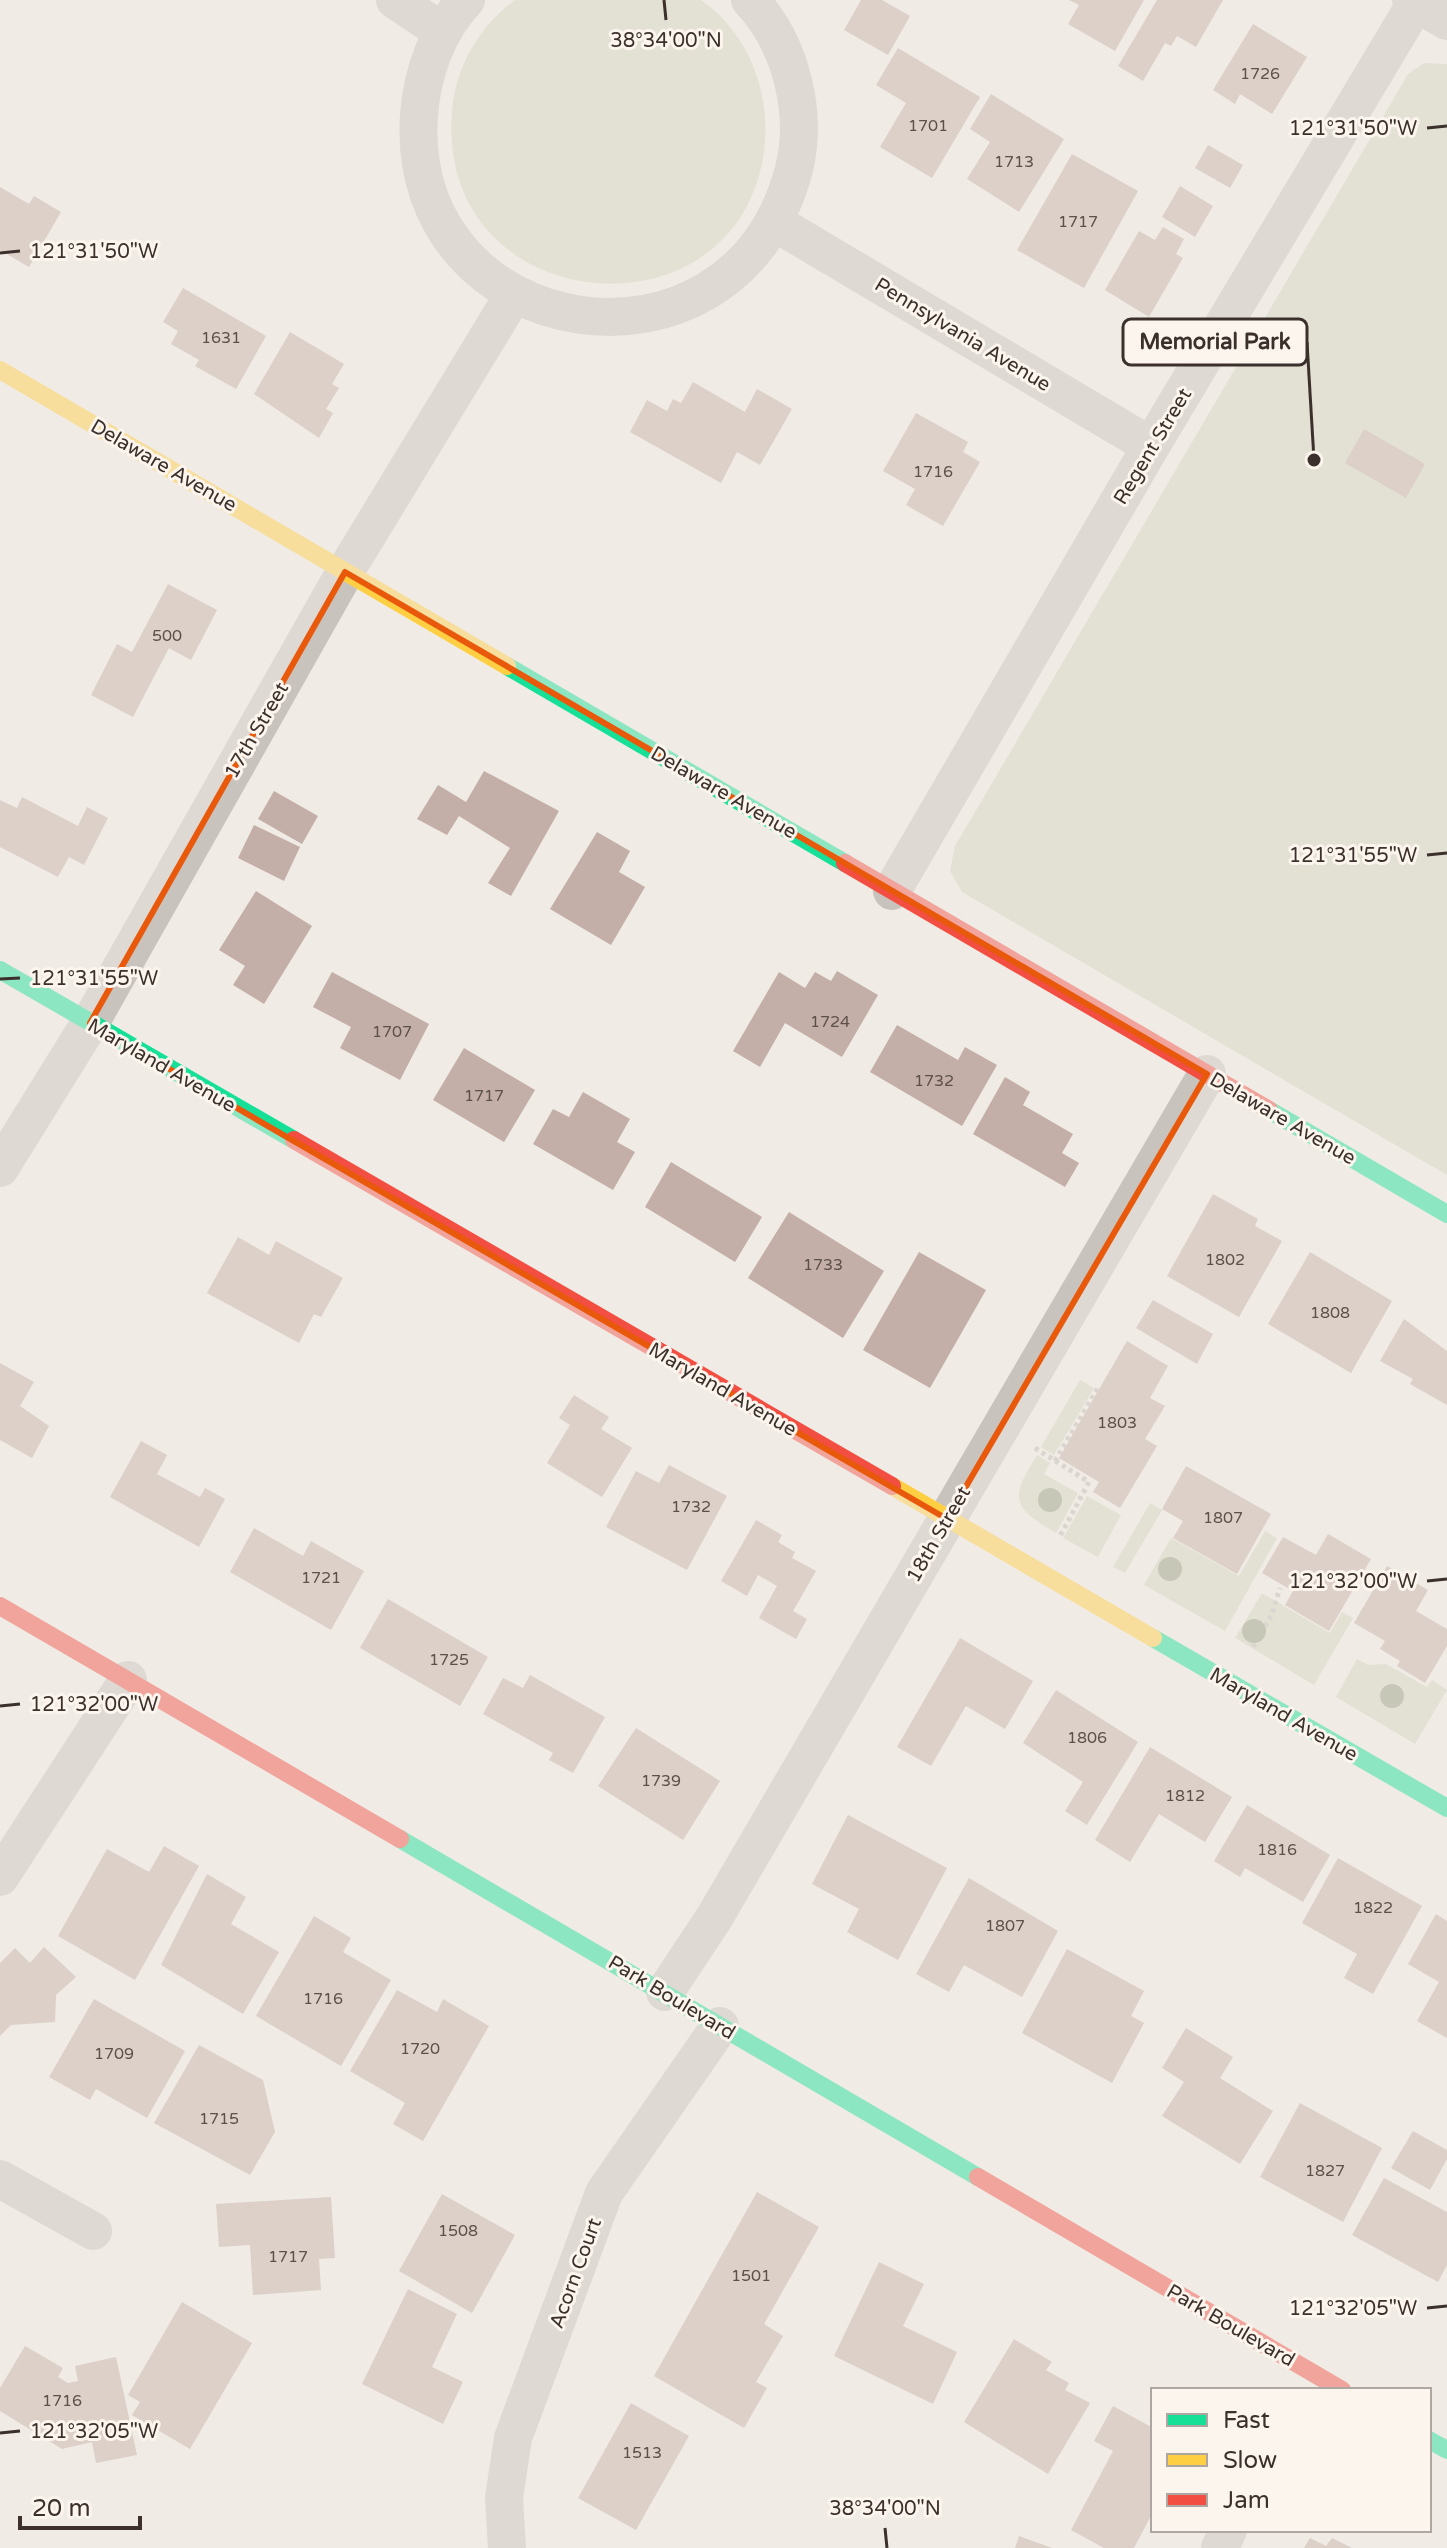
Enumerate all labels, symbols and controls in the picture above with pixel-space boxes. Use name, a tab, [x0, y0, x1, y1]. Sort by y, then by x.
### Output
text: 38°34'00"N	[610, 29, 722, 53]
house number: 1726	[1240, 64, 1280, 84]
house number: 1701	[908, 116, 948, 136]
text: 121°31'50"W	[1289, 117, 1417, 141]
house number: 1713	[994, 152, 1034, 172]
house number: 1717	[1058, 212, 1098, 232]
text: 121°31'50"W	[30, 240, 158, 264]
street label: Pennsylvania Avenue	[870, 273, 1055, 397]
callout: Memorial Park	[1123, 319, 1307, 365]
house number: 1631	[201, 328, 241, 348]
text: Memorial Park	[1139, 329, 1291, 355]
street label: Regent Street	[1109, 384, 1197, 509]
street label: Delaware Avenue	[86, 414, 241, 517]
house number: 1716	[913, 462, 953, 482]
house number: 500	[152, 626, 182, 646]
street label: 17th Street	[220, 678, 294, 783]
street label: Delaware Avenue	[646, 741, 801, 844]
text: 121°31'55"W	[1289, 844, 1417, 868]
text: 121°31'55"W	[30, 967, 158, 991]
house number: 1724	[810, 1012, 850, 1032]
street label: Maryland Avenue	[83, 1014, 240, 1118]
house number: 1707	[372, 1022, 412, 1042]
street label: Delaware Avenue	[1205, 1067, 1360, 1170]
house number: 1732	[914, 1071, 954, 1091]
house number: 1717	[464, 1086, 504, 1106]
house number: 1802	[1205, 1250, 1245, 1270]
house number: 1733	[803, 1255, 843, 1275]
house number: 1808	[1310, 1303, 1350, 1323]
street label: Maryland Avenue	[644, 1338, 801, 1442]
house number: 1803	[1097, 1413, 1137, 1433]
street label: 18th Street	[902, 1482, 976, 1587]
house number: 1732	[671, 1497, 711, 1517]
house number: 1807	[1203, 1508, 1243, 1528]
house number: 1721	[301, 1568, 341, 1588]
text: 121°32'00"W	[1289, 1570, 1417, 1594]
house number: 1725	[429, 1650, 469, 1670]
street label: Maryland Avenue	[1205, 1663, 1362, 1767]
text: 121°32'00"W	[30, 1693, 158, 1717]
house number: 1806	[1067, 1728, 1107, 1748]
house number: 1739	[641, 1771, 681, 1791]
house number: 1812	[1165, 1786, 1205, 1806]
house number: 1816	[1257, 1840, 1297, 1860]
house number: 1822	[1353, 1898, 1393, 1918]
house number: 1807	[985, 1916, 1025, 1936]
street label: Park Boulevard	[604, 1951, 739, 2045]
house number: 1716	[303, 1989, 343, 2009]
house number: 1720	[400, 2039, 440, 2059]
house number: 1709	[94, 2044, 134, 2064]
house number: 1715	[199, 2109, 239, 2129]
house number: 1827	[1305, 2161, 1345, 2181]
street label: Acorn Court	[545, 2215, 607, 2332]
house number: 1508	[438, 2221, 478, 2241]
house number: 1717	[268, 2247, 308, 2267]
house number: 1501	[731, 2266, 771, 2286]
street label: Park Boulevard	[1162, 2279, 1299, 2372]
text: 121°32'05"W	[1289, 2297, 1417, 2321]
legend	[1151, 2388, 1431, 2532]
house number: 1716	[42, 2391, 82, 2411]
text: Fast	[1223, 2406, 1270, 2435]
text: 121°32'05"W	[30, 2420, 158, 2444]
house number: 1513	[622, 2443, 662, 2463]
text: Slow	[1223, 2446, 1277, 2475]
scale bar	[20, 2480, 140, 2530]
text: Jam	[1223, 2486, 1270, 2515]
text: 20 m	[32, 2494, 90, 2523]
text: 38°34'00"N	[829, 2497, 941, 2521]

